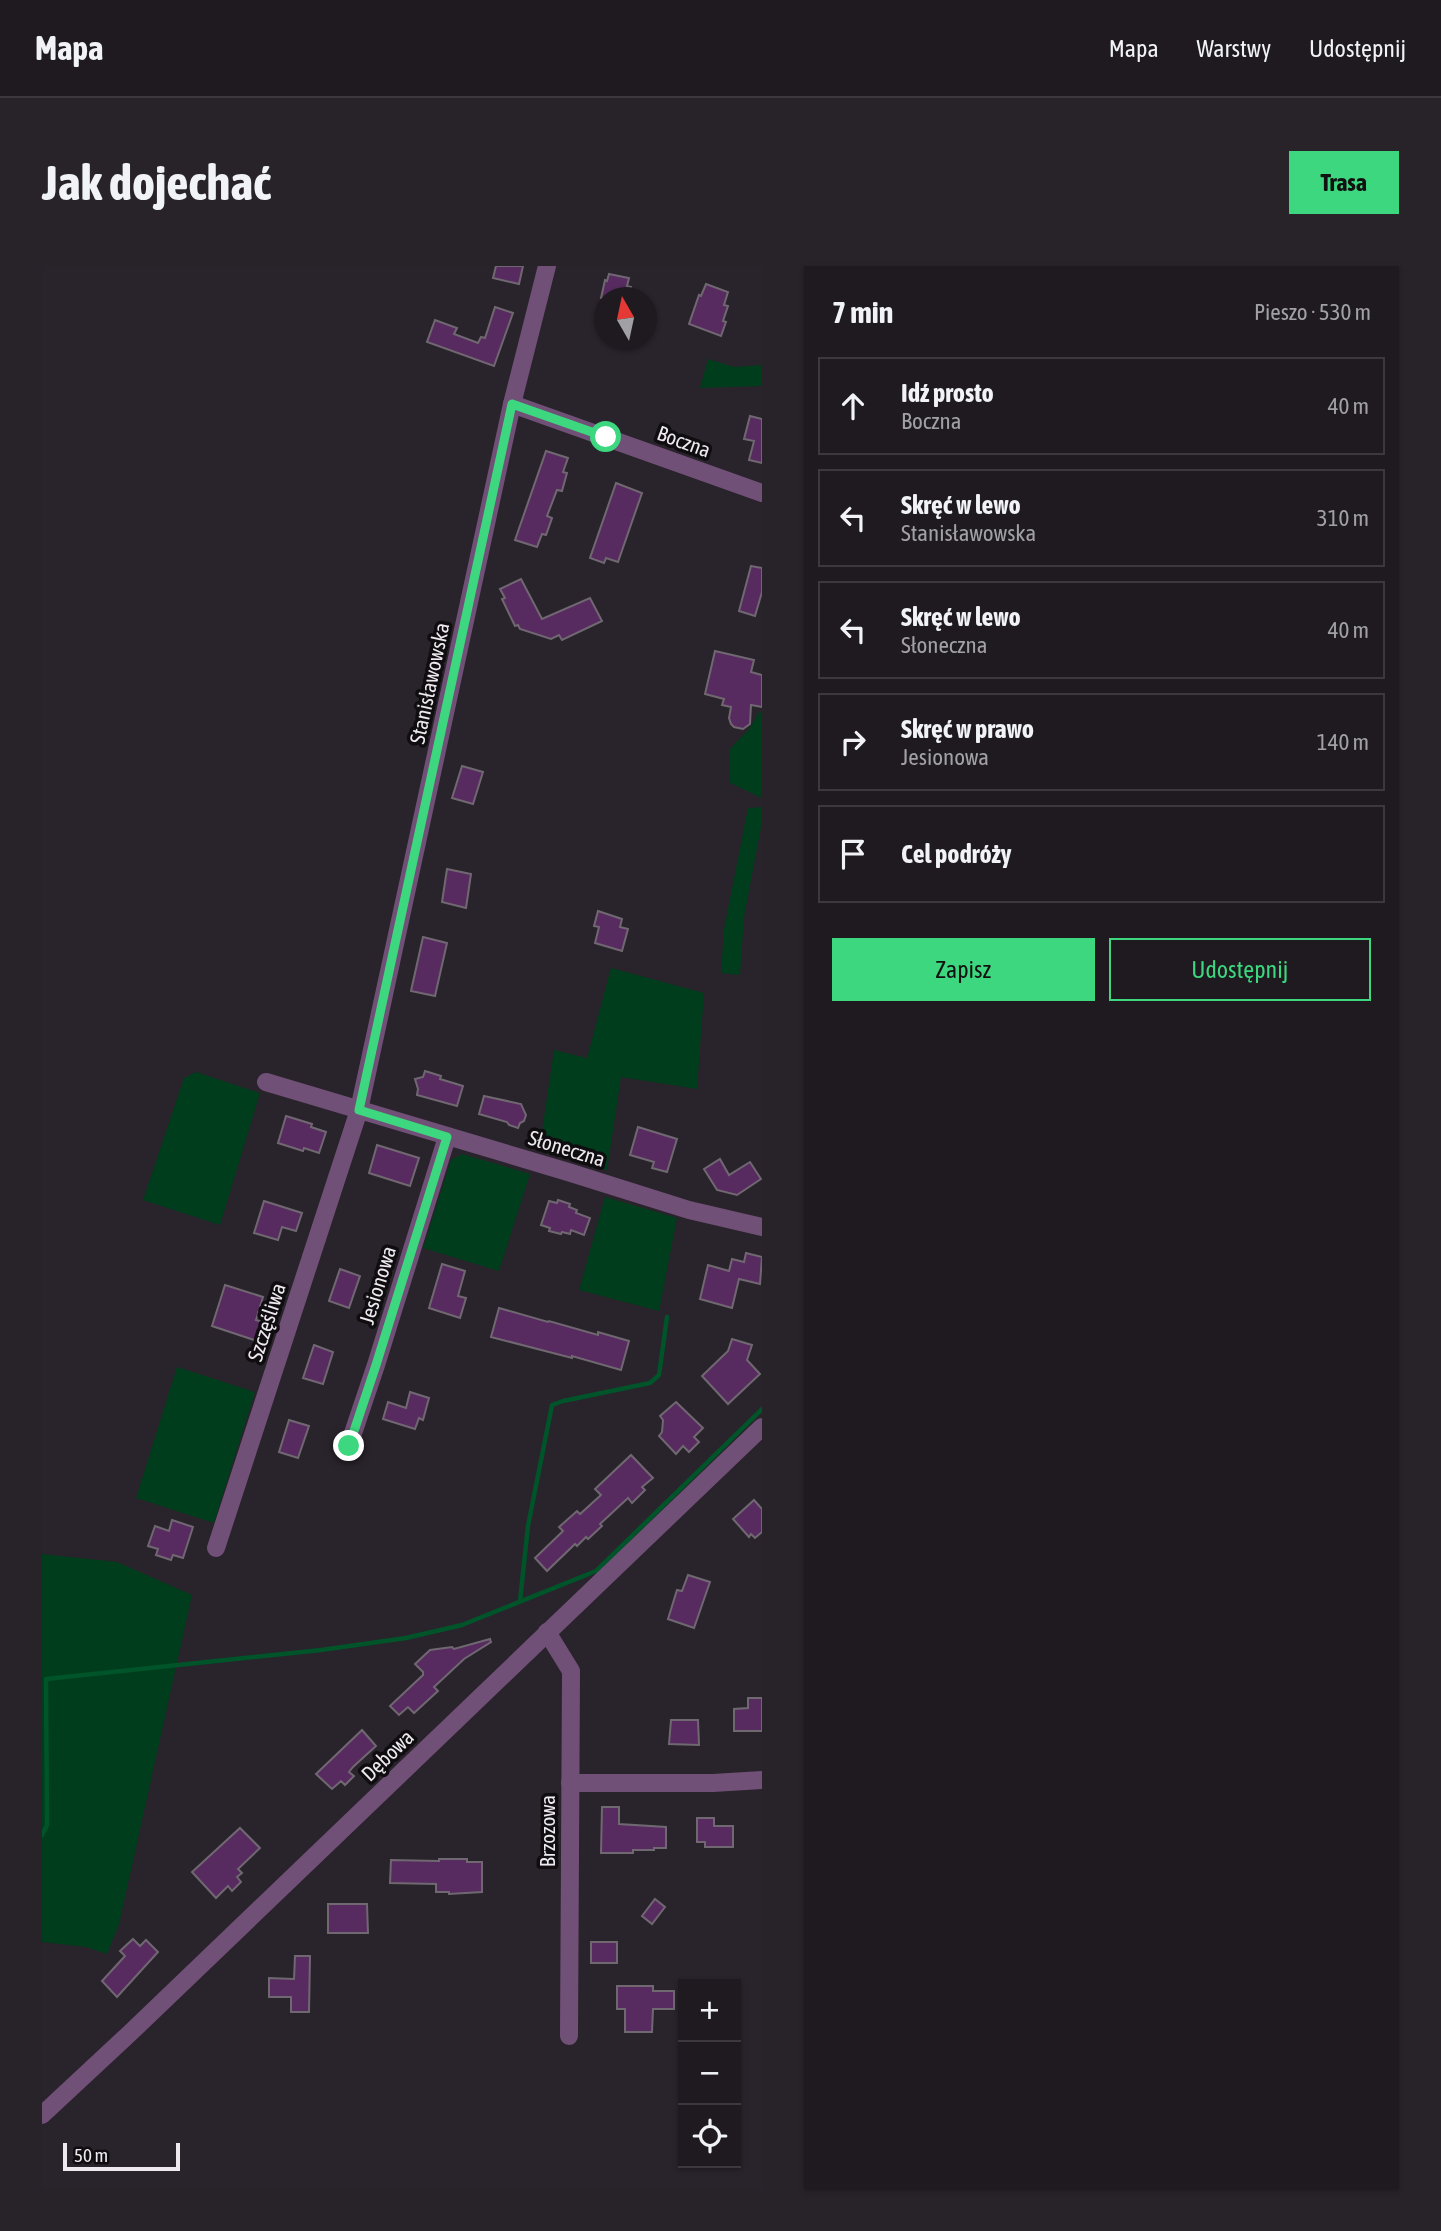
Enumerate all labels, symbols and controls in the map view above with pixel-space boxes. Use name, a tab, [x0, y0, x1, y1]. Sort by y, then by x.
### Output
text: Mapa	[35, 29, 103, 67]
text: Mapa	[1109, 35, 1159, 62]
text: Warstwy	[1197, 35, 1271, 62]
text: Udostępnij	[1309, 35, 1406, 62]
button: Trasa	[1289, 151, 1399, 214]
text: Jak dojechać	[42, 154, 271, 210]
north arrow	[594, 287, 657, 350]
text: 7 min	[832, 295, 893, 329]
text: Pieszo · 530 m	[1254, 299, 1371, 325]
text: Idź prosto	[901, 378, 994, 408]
icon: ahead	[834, 387, 872, 425]
text: 40 m	[1328, 393, 1369, 419]
text: Boczna	[901, 408, 961, 434]
street label: Boczna	[654, 420, 714, 462]
route start	[590, 421, 621, 452]
text: Skręć w lewo	[901, 490, 1021, 520]
icon: left	[834, 499, 872, 537]
text: 310 m	[1317, 505, 1369, 531]
text: Stanisławowska	[901, 520, 1036, 546]
text: Skręć w lewo	[901, 602, 1021, 632]
icon: left	[834, 611, 872, 649]
text: 40 m	[1328, 617, 1369, 643]
street label: Stanisławowska	[404, 620, 454, 746]
text: Słoneczna	[901, 632, 987, 658]
text: Skręć w prawo	[901, 714, 1034, 744]
icon: right	[834, 723, 872, 761]
text: 140 m	[1317, 729, 1369, 755]
text: Jesionowa	[901, 744, 989, 770]
icon: arrive	[834, 835, 872, 873]
text: Cel podróży	[901, 839, 1012, 869]
button: Zapisz	[832, 938, 1095, 1001]
button: Udostępnij	[1109, 938, 1371, 1001]
street label: Słoneczna	[526, 1125, 608, 1171]
street label: Jesionowa	[354, 1243, 400, 1327]
street label: Szczęśliwa	[242, 1280, 290, 1364]
route end	[333, 1430, 364, 1461]
street label: Dębowa	[356, 1724, 418, 1786]
street label: Brzozowa	[535, 1795, 559, 1867]
map controls	[678, 1979, 741, 2168]
button: +	[678, 1979, 741, 2042]
button: −	[678, 2042, 741, 2105]
button: locate	[678, 2105, 741, 2168]
scale bar	[63, 2140, 180, 2172]
text: 50 m	[74, 2144, 108, 2166]

